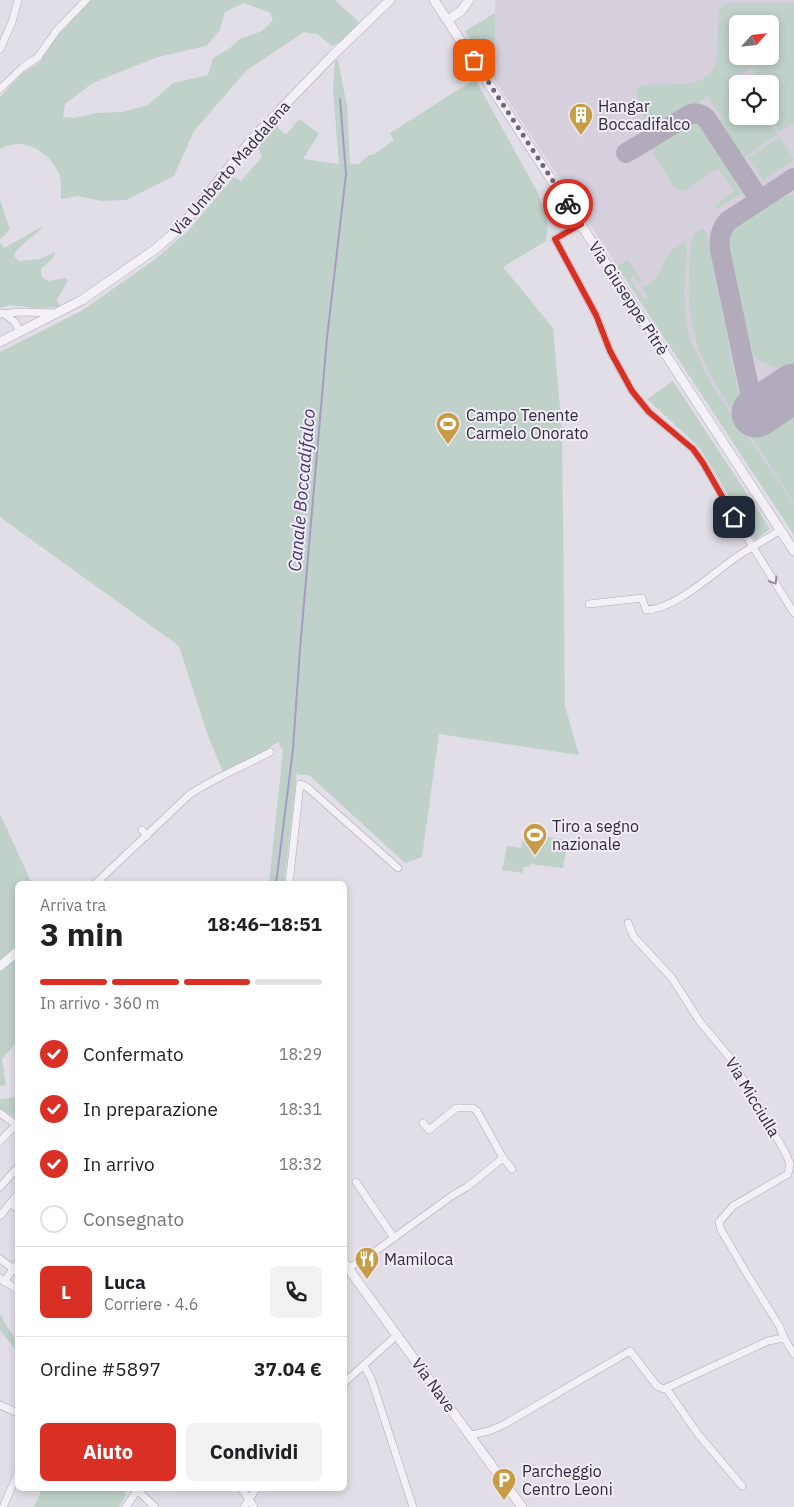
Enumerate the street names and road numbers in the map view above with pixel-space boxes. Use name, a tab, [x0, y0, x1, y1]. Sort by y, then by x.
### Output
street label: Via Umberto Maddalena	[166, 96, 294, 240]
street label: Via Giuseppe Pitrè	[585, 237, 673, 359]
street label: Via Micciulla	[721, 1054, 785, 1141]
street label: Via Nave	[408, 1354, 461, 1416]

